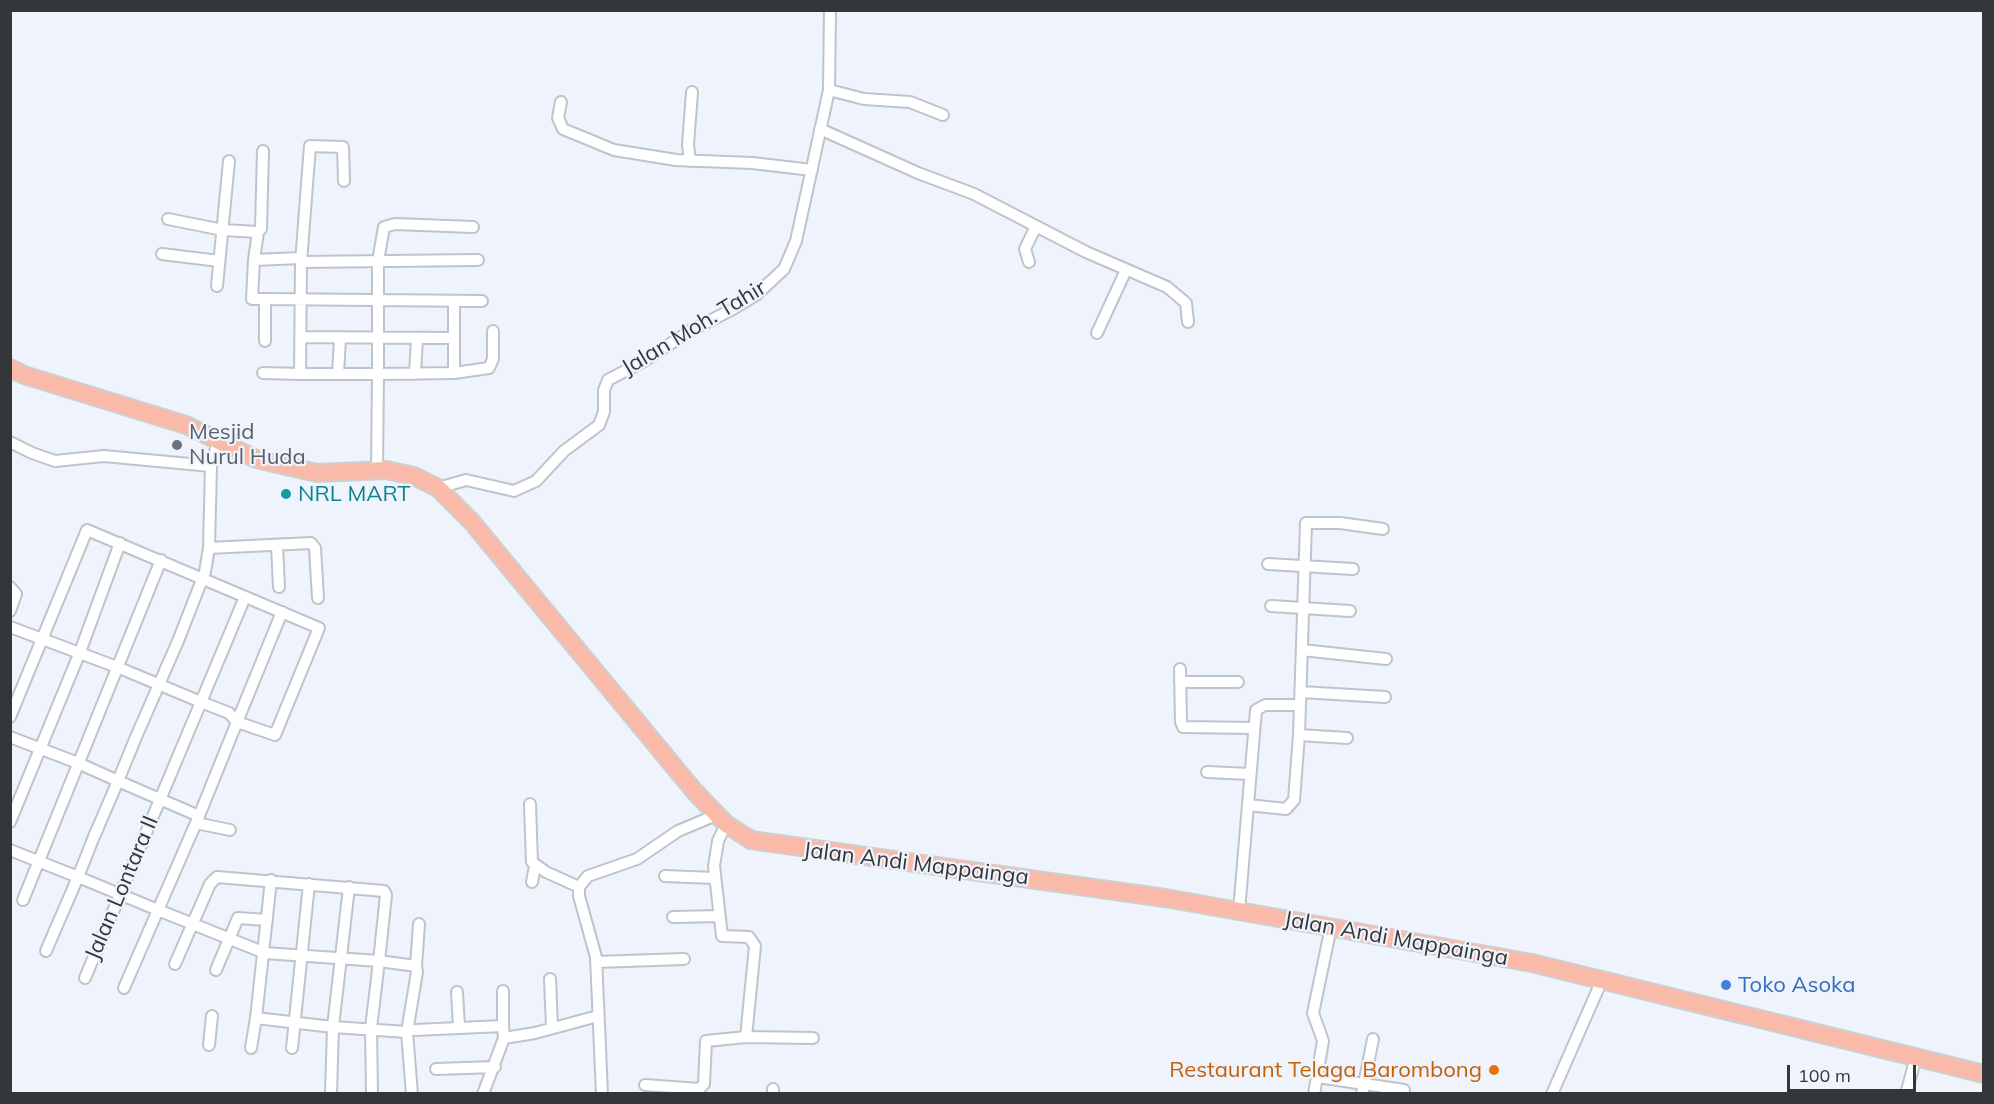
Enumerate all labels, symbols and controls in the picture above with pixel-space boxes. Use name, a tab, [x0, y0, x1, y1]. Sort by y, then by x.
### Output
street label: Jalan Moh. Tahir	[617, 275, 771, 381]
place label: Mesjid Nurul Huda	[189, 419, 306, 470]
marker: Mesjid Nurul Huda	[170, 438, 184, 452]
place label: NRL MART	[298, 481, 411, 507]
marker: NRL MART	[279, 487, 293, 501]
street label: Jalan Lontara II	[80, 812, 164, 964]
street label: Jalan Andi Mappainga	[802, 837, 1030, 891]
street label: Jalan Andi Mappainga	[1282, 906, 1510, 972]
place label: Toko Asoka	[1738, 972, 1855, 998]
marker: Toko Asoka	[1719, 978, 1733, 992]
scale bar	[1790, 1053, 1919, 1091]
place label: Restaurant Telaga Barombong	[1169, 1057, 1482, 1083]
marker: Restaurant Telaga Barombong	[1487, 1063, 1501, 1077]
text: 100 m	[1798, 1064, 1851, 1087]

